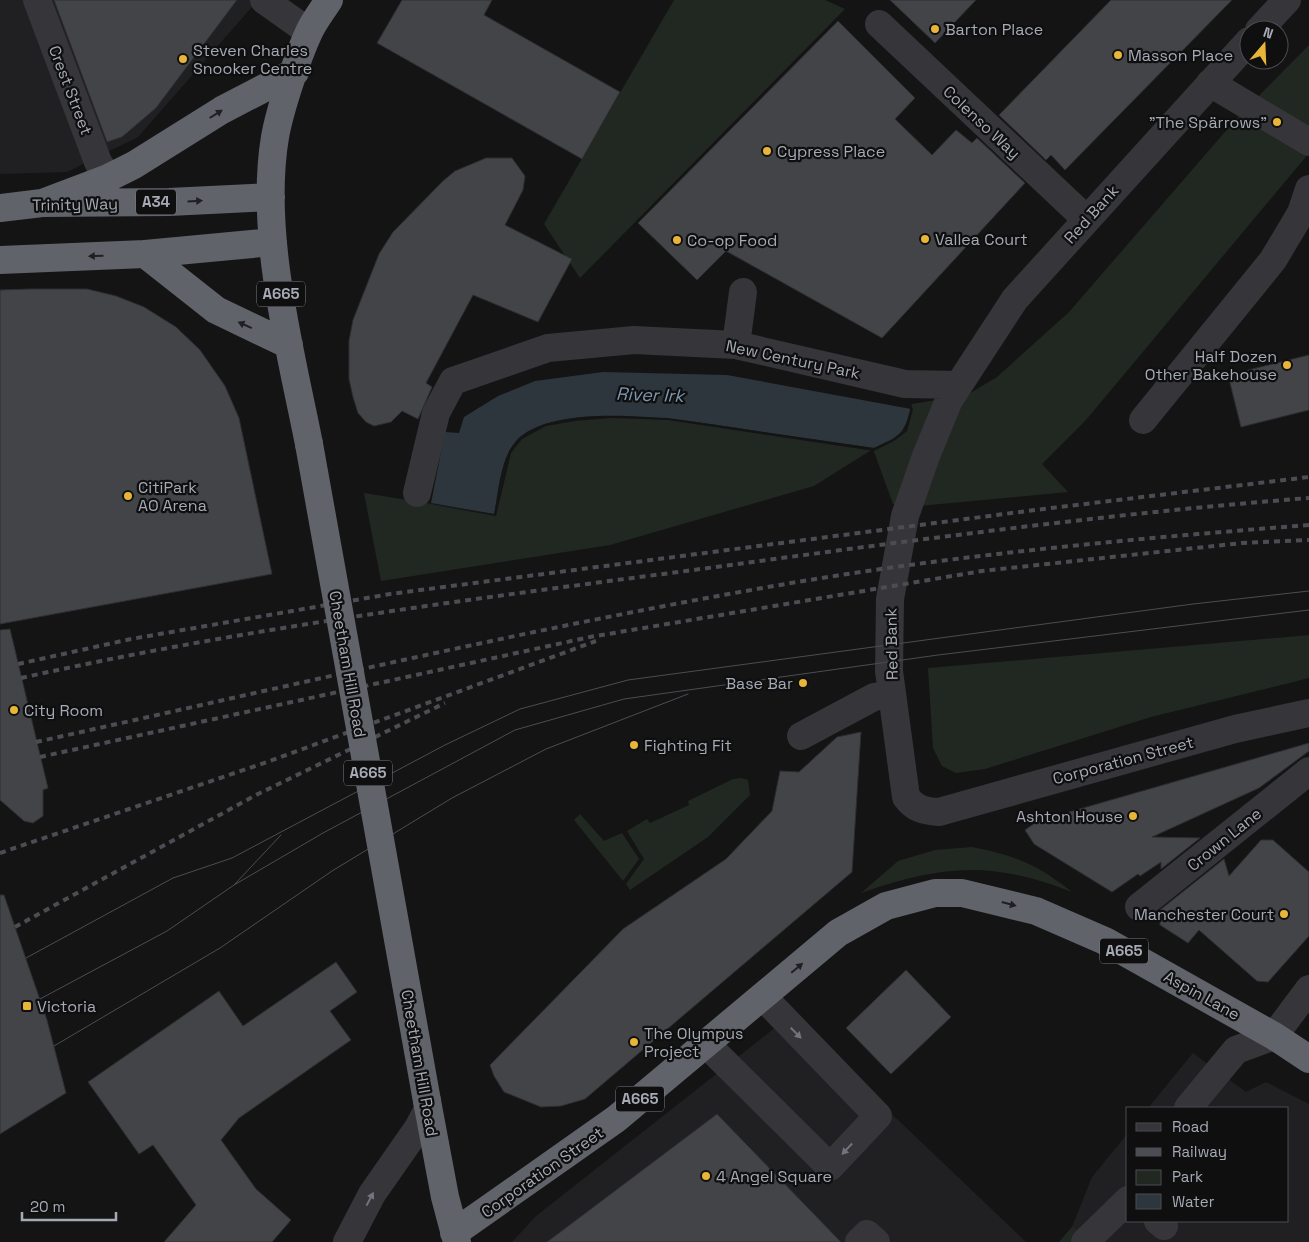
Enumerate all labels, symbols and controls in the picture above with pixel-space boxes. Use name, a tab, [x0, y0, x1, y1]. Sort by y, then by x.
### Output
place label: Barton Place	[945, 19, 1043, 40]
north arrow	[1239, 20, 1289, 70]
marker: Barton Place	[929, 23, 941, 35]
text: N	[1261, 23, 1276, 43]
place label: Steven Charles Snooker Centre	[193, 40, 312, 79]
street label: Crest Street	[44, 42, 97, 138]
place label: Masson Place	[1128, 45, 1233, 66]
marker: Masson Place	[1112, 49, 1124, 61]
marker: Steven Charles Snooker Centre	[177, 53, 189, 65]
street label: Colenso Way	[939, 81, 1025, 164]
one-way arrow	[209, 109, 222, 118]
place label: "The Spärrows"	[1149, 112, 1267, 133]
marker: "The Spärrows"	[1271, 116, 1283, 128]
place label: Cypress Place	[777, 141, 885, 162]
marker: Cypress Place	[761, 145, 773, 157]
street label: Red Bank	[1059, 180, 1124, 248]
road number: A34	[136, 190, 176, 214]
street label: Trinity Way	[32, 193, 118, 216]
one-way arrow	[188, 196, 204, 204]
place label: Vallea Court	[935, 229, 1028, 250]
place label: Co-op Food	[687, 230, 777, 251]
marker: Vallea Court	[919, 233, 931, 245]
marker: Co-op Food	[671, 234, 683, 246]
one-way arrow	[88, 253, 104, 261]
road number: A665	[257, 282, 305, 306]
one-way arrow	[238, 321, 252, 329]
street label: New Century Park	[724, 335, 862, 384]
place label: Half Dozen Other Bakehouse	[1145, 346, 1277, 385]
marker: Half Dozen Other Bakehouse	[1281, 359, 1293, 371]
water label: River Irk	[616, 382, 687, 407]
place label: CitiPark AO Arena	[138, 477, 207, 516]
marker: CitiPark AO Arena	[122, 490, 134, 502]
street label: Cheetham Hill Road	[324, 589, 371, 739]
street label: Red Bank	[880, 607, 903, 680]
place label: Base Bar	[725, 673, 793, 694]
marker: Base Bar	[797, 677, 809, 689]
place label: City Room	[24, 700, 103, 721]
marker: City Room	[8, 704, 20, 716]
street label: Corporation Street	[1050, 732, 1196, 789]
place label: Fighting Fit	[644, 735, 732, 756]
marker: Fighting Fit	[628, 739, 640, 751]
road number: A665	[344, 760, 392, 786]
street label: Crown Lane	[1183, 803, 1266, 876]
place label: Ashton House	[1016, 806, 1123, 827]
marker: Ashton House	[1127, 810, 1139, 822]
one-way arrow	[1002, 900, 1017, 908]
place label: Manchester Court	[1134, 904, 1274, 925]
marker: Manchester Court	[1278, 908, 1290, 920]
road number: A665	[1100, 938, 1148, 964]
one-way arrow	[790, 963, 803, 974]
street label: Aspin Lane	[1160, 966, 1244, 1025]
street label: Cheetham Hill Road	[396, 988, 443, 1138]
place label: Victoria	[37, 996, 96, 1017]
marker: Victoria	[21, 1000, 33, 1012]
place label: The Olympus Project	[644, 1023, 744, 1062]
one-way arrow	[789, 1027, 801, 1039]
marker: The Olympus Project	[628, 1036, 640, 1048]
road number: A665	[616, 1086, 664, 1112]
legend	[1126, 1107, 1289, 1222]
text: Road	[1172, 1117, 1209, 1136]
street label: Corporation Street	[477, 1122, 608, 1223]
text: Railway	[1172, 1142, 1227, 1161]
one-way arrow	[841, 1143, 853, 1155]
place label: 4 Angel Square	[716, 1166, 832, 1187]
text: Park	[1172, 1167, 1203, 1186]
marker: 4 Angel Square	[700, 1170, 712, 1182]
scale bar	[22, 1190, 116, 1222]
one-way arrow	[366, 1192, 374, 1206]
text: Water	[1172, 1192, 1215, 1211]
text: 20 m	[30, 1197, 65, 1216]

